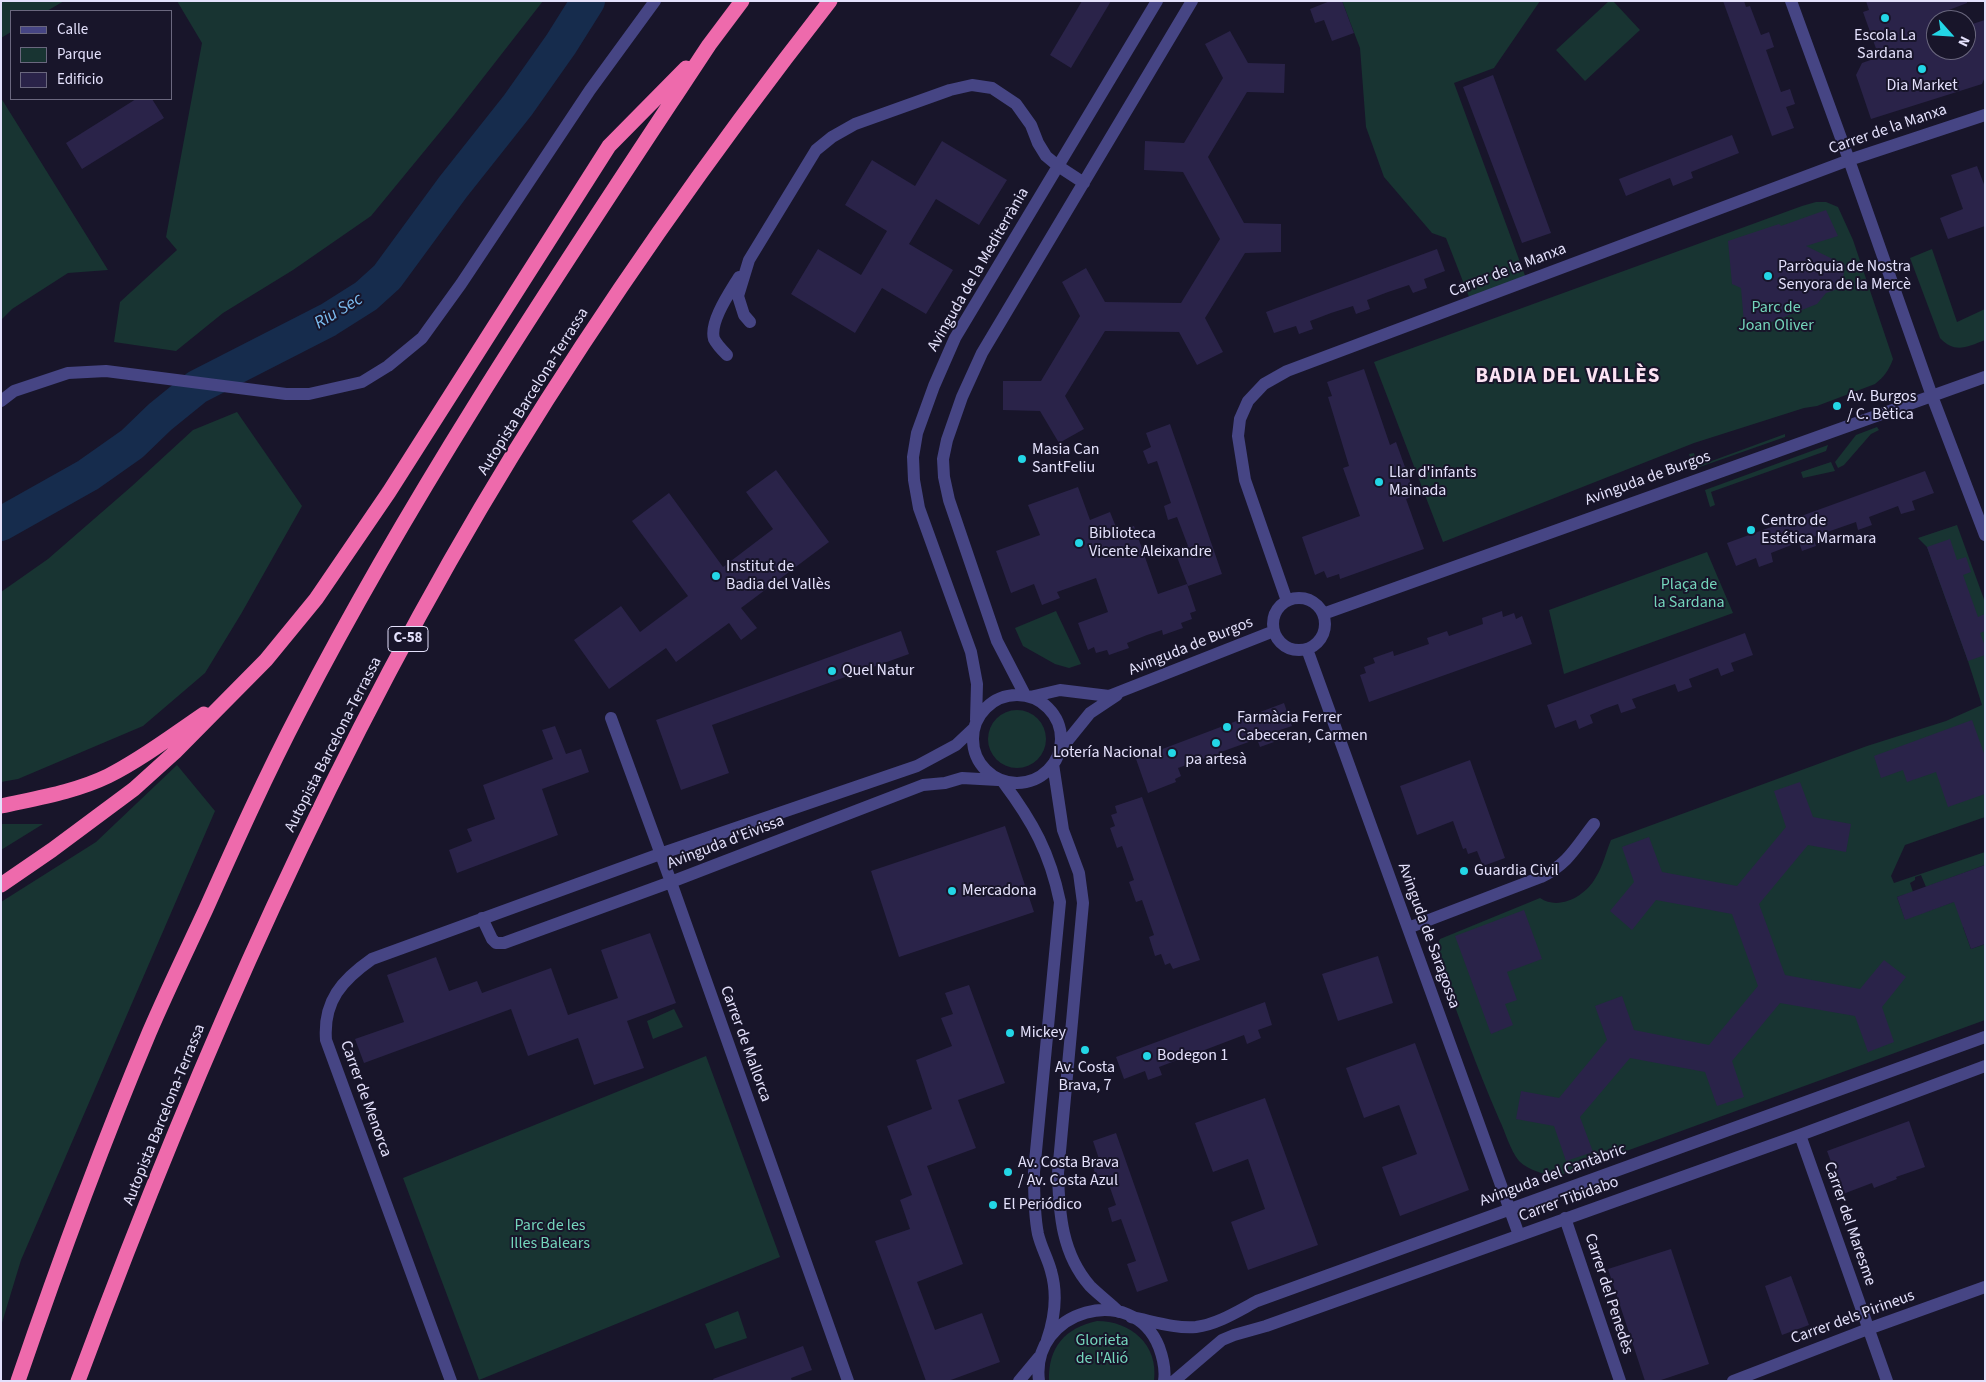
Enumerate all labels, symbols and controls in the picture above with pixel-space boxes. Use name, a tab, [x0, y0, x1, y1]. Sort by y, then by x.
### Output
legend	[10, 10, 172, 100]
north arrow	[1926, 10, 1976, 60]
marker: Escola La Sardana	[1879, 12, 1891, 24]
text: Calle	[57, 19, 88, 40]
place label: Escola La Sardana	[1854, 26, 1916, 64]
text: N	[1953, 33, 1975, 50]
text: Parque	[57, 44, 101, 65]
marker: Dia Market	[1916, 63, 1928, 75]
text: Edificio	[57, 69, 104, 90]
place label: Dia Market	[1886, 76, 1958, 96]
street label: Carrer de la Manxa	[1826, 101, 1950, 159]
street label: Avinguda de la Mediterrània	[924, 185, 1034, 355]
street label: Carrer de la Manxa	[1447, 240, 1569, 302]
place label: Parròquia de Nostra Senyora de la Mercè	[1778, 257, 1911, 295]
marker: Parròquia de Nostra Senyora de la Mercè	[1762, 270, 1774, 282]
water label: Riu Sec	[311, 289, 367, 335]
park label: Parc de Joan Oliver	[1738, 298, 1814, 336]
street label: Autopista Barcelona-Terrassa	[474, 305, 594, 479]
district label: BADIA DEL VALLÈS	[1474, 364, 1662, 390]
place label: Av. Burgos / C. Bètica	[1847, 387, 1916, 425]
marker: Av. Burgos / C. Bètica	[1831, 400, 1843, 412]
place label: Masia Can SantFeliu	[1032, 440, 1100, 478]
street label: Avinguda de Burgos	[1583, 447, 1713, 511]
marker: Masia Can SantFeliu	[1016, 453, 1028, 465]
place label: Llar d'infants Mainada	[1389, 463, 1476, 501]
marker: Llar d'infants Mainada	[1373, 476, 1385, 488]
place label: Centro de Estética Marmara	[1761, 511, 1876, 549]
place label: Biblioteca Vicente Aleixandre	[1089, 524, 1212, 562]
marker: Centro de Estética Marmara	[1745, 524, 1757, 536]
marker: Biblioteca Vicente Aleixandre	[1073, 537, 1085, 549]
place label: Institut de Badia del Vallès	[726, 557, 830, 595]
marker: Institut de Badia del Vallès	[710, 570, 722, 582]
park label: Plaça de la Sardana	[1653, 575, 1725, 613]
street label: Avinguda de Burgos	[1126, 613, 1256, 681]
road number: C-58	[388, 626, 428, 652]
street label: Autopista Barcelona-Terrassa	[281, 654, 387, 836]
place label: Quel Natur	[842, 661, 914, 681]
marker: Quel Natur	[826, 665, 838, 677]
place label: Farmàcia Ferrer Cabeceran, Carmen	[1237, 708, 1368, 746]
marker: Farmàcia Ferrer Cabeceran, Carmen	[1221, 721, 1233, 733]
marker: pa artesà	[1210, 737, 1222, 749]
place label: Lotería Nacional	[1053, 743, 1162, 763]
marker: Lotería Nacional	[1166, 747, 1178, 759]
place label: pa artesà	[1185, 750, 1247, 770]
street label: Avinguda d'Eivissa	[665, 812, 787, 874]
street label: Avinguda de Saragossa	[1393, 861, 1463, 1011]
place label: Guardia Civil	[1474, 861, 1559, 881]
marker: Guardia Civil	[1458, 865, 1470, 877]
place label: Mercadona	[962, 881, 1037, 901]
marker: Mercadona	[946, 885, 958, 897]
street label: Carrer de Mallorca	[715, 983, 775, 1105]
street label: Autopista Barcelona-Terrassa	[120, 1021, 210, 1209]
place label: Mickey	[1020, 1023, 1066, 1043]
marker: Mickey	[1004, 1027, 1016, 1039]
street label: Carrer de Menorca	[335, 1038, 395, 1160]
marker: Av. Costa Brava, 7	[1079, 1044, 1091, 1056]
place label: Bodegon 1	[1157, 1046, 1228, 1066]
marker: Bodegon 1	[1141, 1050, 1153, 1062]
place label: Av. Costa Brava, 7	[1055, 1058, 1115, 1096]
street label: Avinguda del Cantàbric	[1477, 1141, 1629, 1211]
place label: Av. Costa Brava / Av. Costa Azul	[1018, 1153, 1119, 1191]
street label: Carrer del Maresme	[1819, 1159, 1879, 1289]
marker: Av. Costa Brava / Av. Costa Azul	[1002, 1166, 1014, 1178]
street label: Carrer Tibidabo	[1517, 1173, 1621, 1227]
place label: El Periódico	[1003, 1195, 1082, 1215]
marker: El Periódico	[987, 1199, 999, 1211]
park label: Parc de les Illes Balears	[510, 1216, 590, 1254]
street label: Carrer del Penedès	[1579, 1231, 1637, 1357]
street label: Carrer dels Pirineus	[1789, 1287, 1917, 1349]
park label: Glorieta de l'Alió	[1075, 1331, 1129, 1369]

